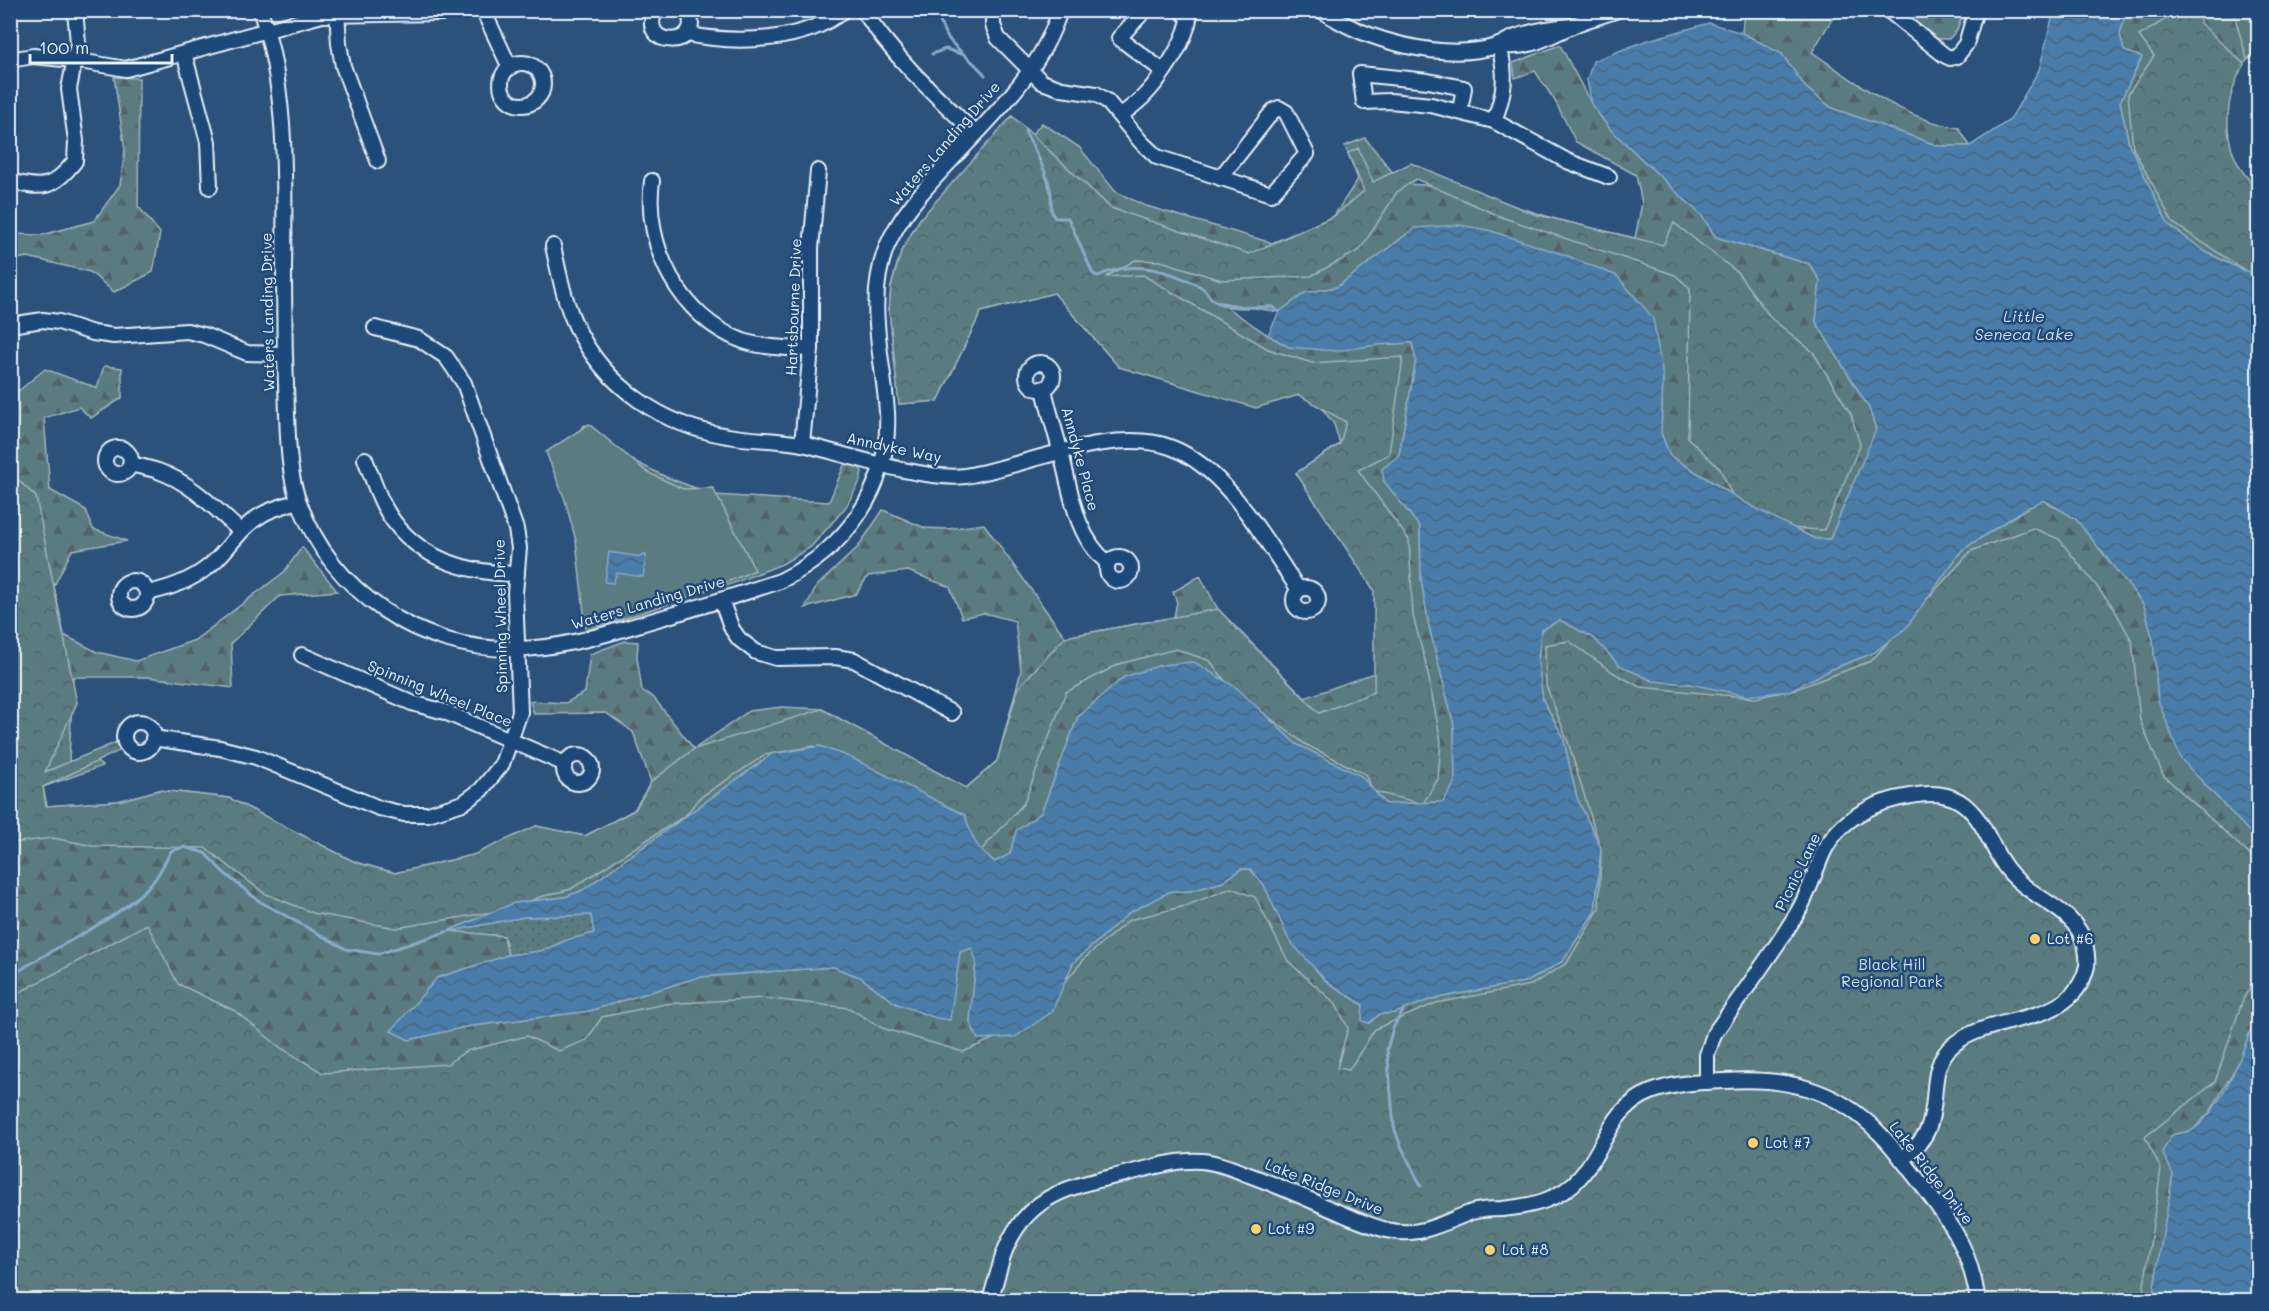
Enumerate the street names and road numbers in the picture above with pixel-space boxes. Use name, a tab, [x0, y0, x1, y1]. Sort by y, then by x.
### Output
street label: Waters Landing Drive	[885, 77, 1004, 210]
street label: Waters Landing Drive	[256, 232, 278, 392]
street label: Hartsbourne Drive	[781, 238, 805, 376]
street label: Anndyke Place	[1057, 405, 1104, 513]
street label: Anndyke Way	[845, 427, 944, 467]
street label: Spinning Wheel Drive	[489, 539, 511, 693]
street label: Waters Landing Drive	[568, 570, 727, 634]
street label: Spinning Wheel Place	[365, 655, 516, 731]
street label: Picnic Lane	[1770, 829, 1824, 914]
street label: Lake Ridge Drive	[1885, 1117, 1978, 1228]
street label: Lake Ridge Drive	[1262, 1153, 1386, 1219]

